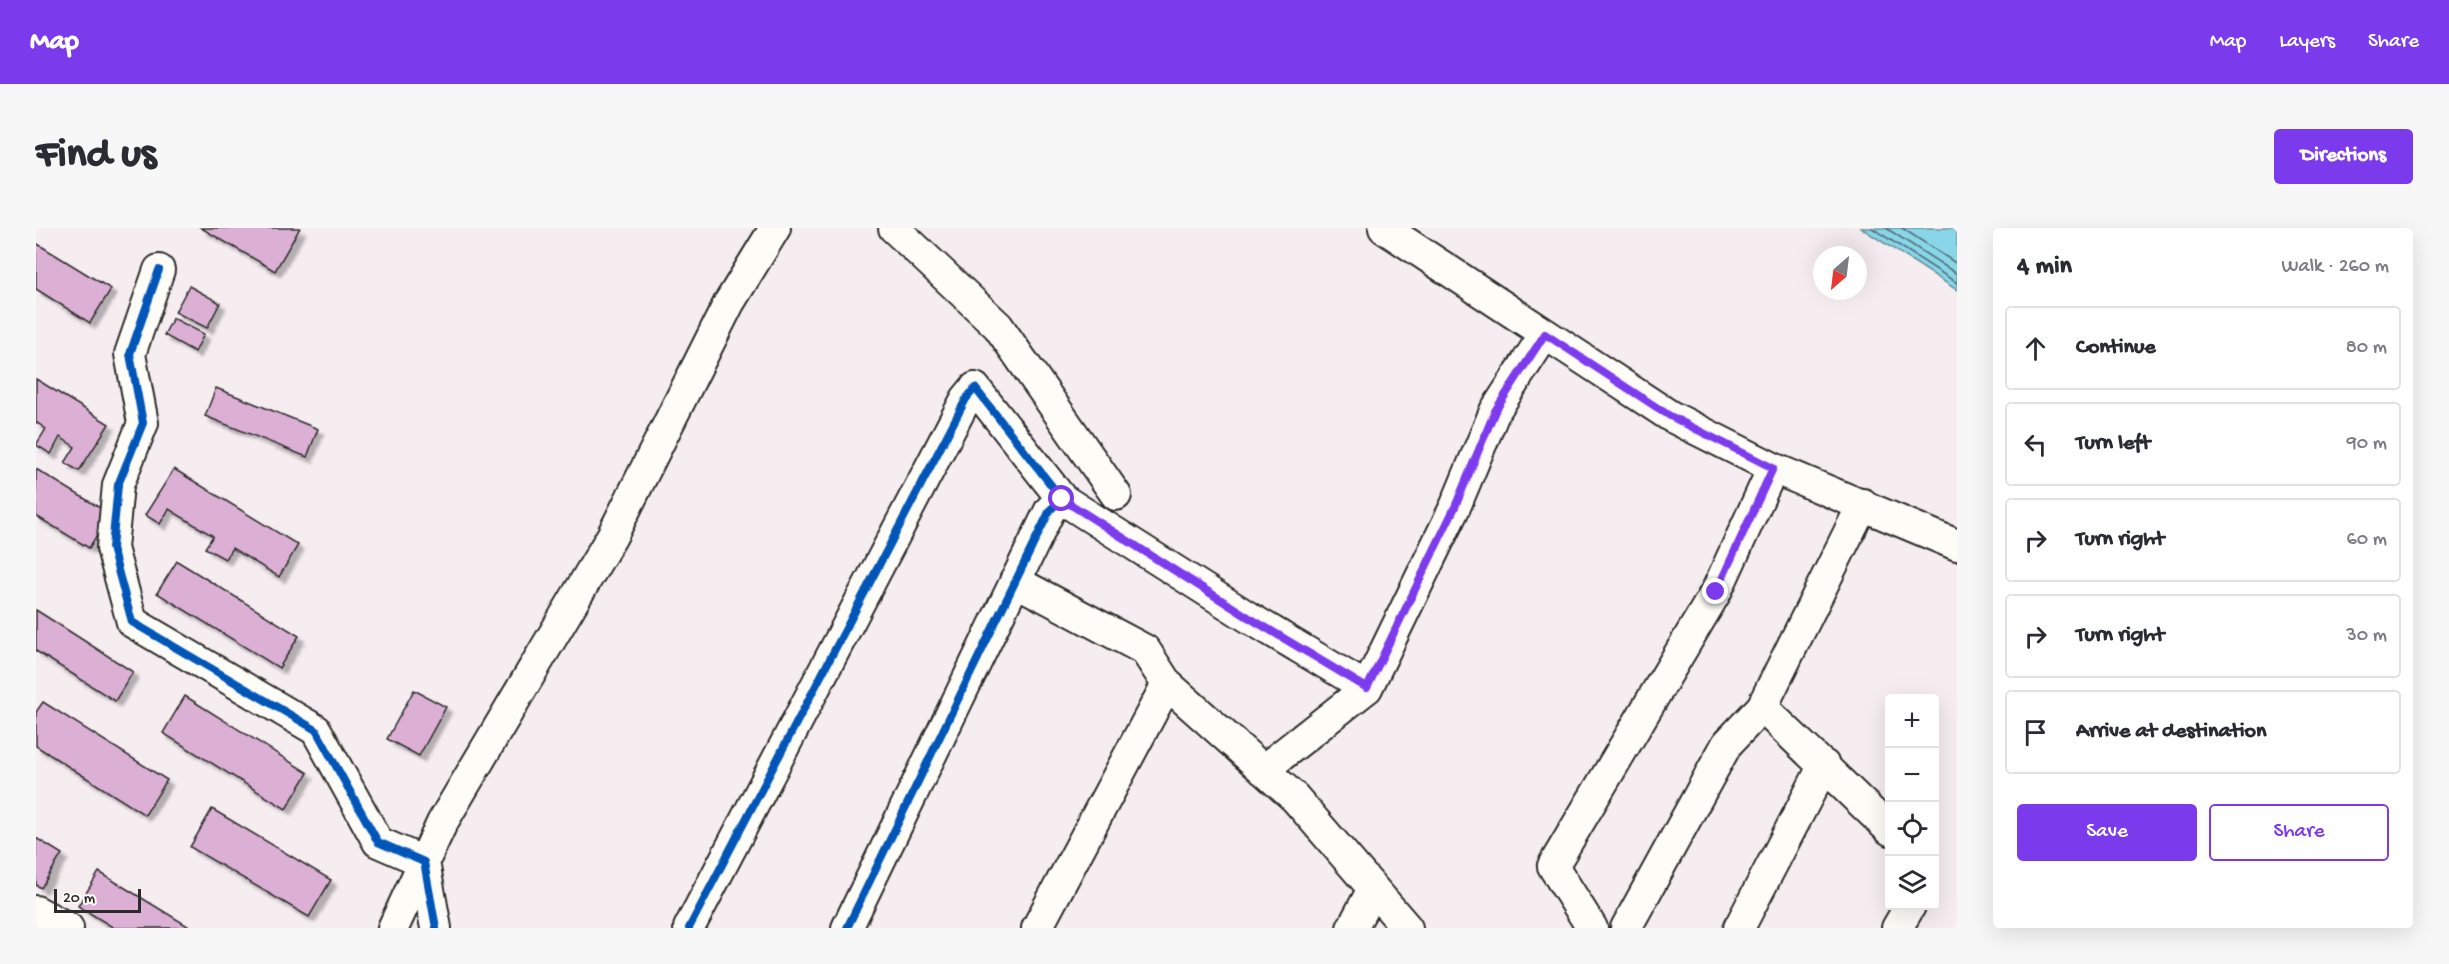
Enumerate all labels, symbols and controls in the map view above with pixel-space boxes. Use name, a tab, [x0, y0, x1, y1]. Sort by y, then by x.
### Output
text: Map	[30, 26, 79, 59]
text: Map	[2210, 30, 2246, 55]
text: Layers	[2279, 30, 2335, 55]
text: Share	[2368, 30, 2419, 55]
button: Directions	[2274, 129, 2413, 184]
text: Find us	[36, 132, 156, 181]
north arrow	[1813, 246, 1867, 300]
text: 4 min	[2017, 252, 2072, 283]
text: Walk · 260 m	[2282, 256, 2389, 279]
icon: ahead	[2019, 332, 2052, 365]
text: Continue	[2076, 335, 2156, 361]
text: 80 m	[2346, 337, 2387, 360]
icon: left	[2019, 428, 2052, 461]
text: Turn left	[2076, 431, 2150, 457]
text: 90 m	[2347, 433, 2387, 456]
route start	[1048, 485, 1074, 511]
icon: right	[2019, 524, 2052, 557]
text: Turn right	[2076, 527, 2164, 553]
text: 60 m	[2347, 529, 2387, 552]
route end	[1702, 578, 1728, 604]
icon: right	[2019, 620, 2052, 653]
text: Turn right	[2076, 623, 2164, 649]
text: 30 m	[2346, 625, 2387, 648]
map controls	[1885, 694, 1939, 910]
button: +	[1885, 694, 1939, 748]
icon: arrive	[2019, 716, 2052, 749]
text: Arrive at destination	[2076, 719, 2266, 745]
button: −	[1885, 748, 1939, 802]
button: locate	[1885, 802, 1939, 856]
button: Save	[2017, 804, 2197, 861]
button: Share	[2209, 804, 2389, 861]
button: layers	[1885, 856, 1939, 910]
scale bar	[54, 886, 141, 914]
text: 20 m	[63, 890, 95, 909]

